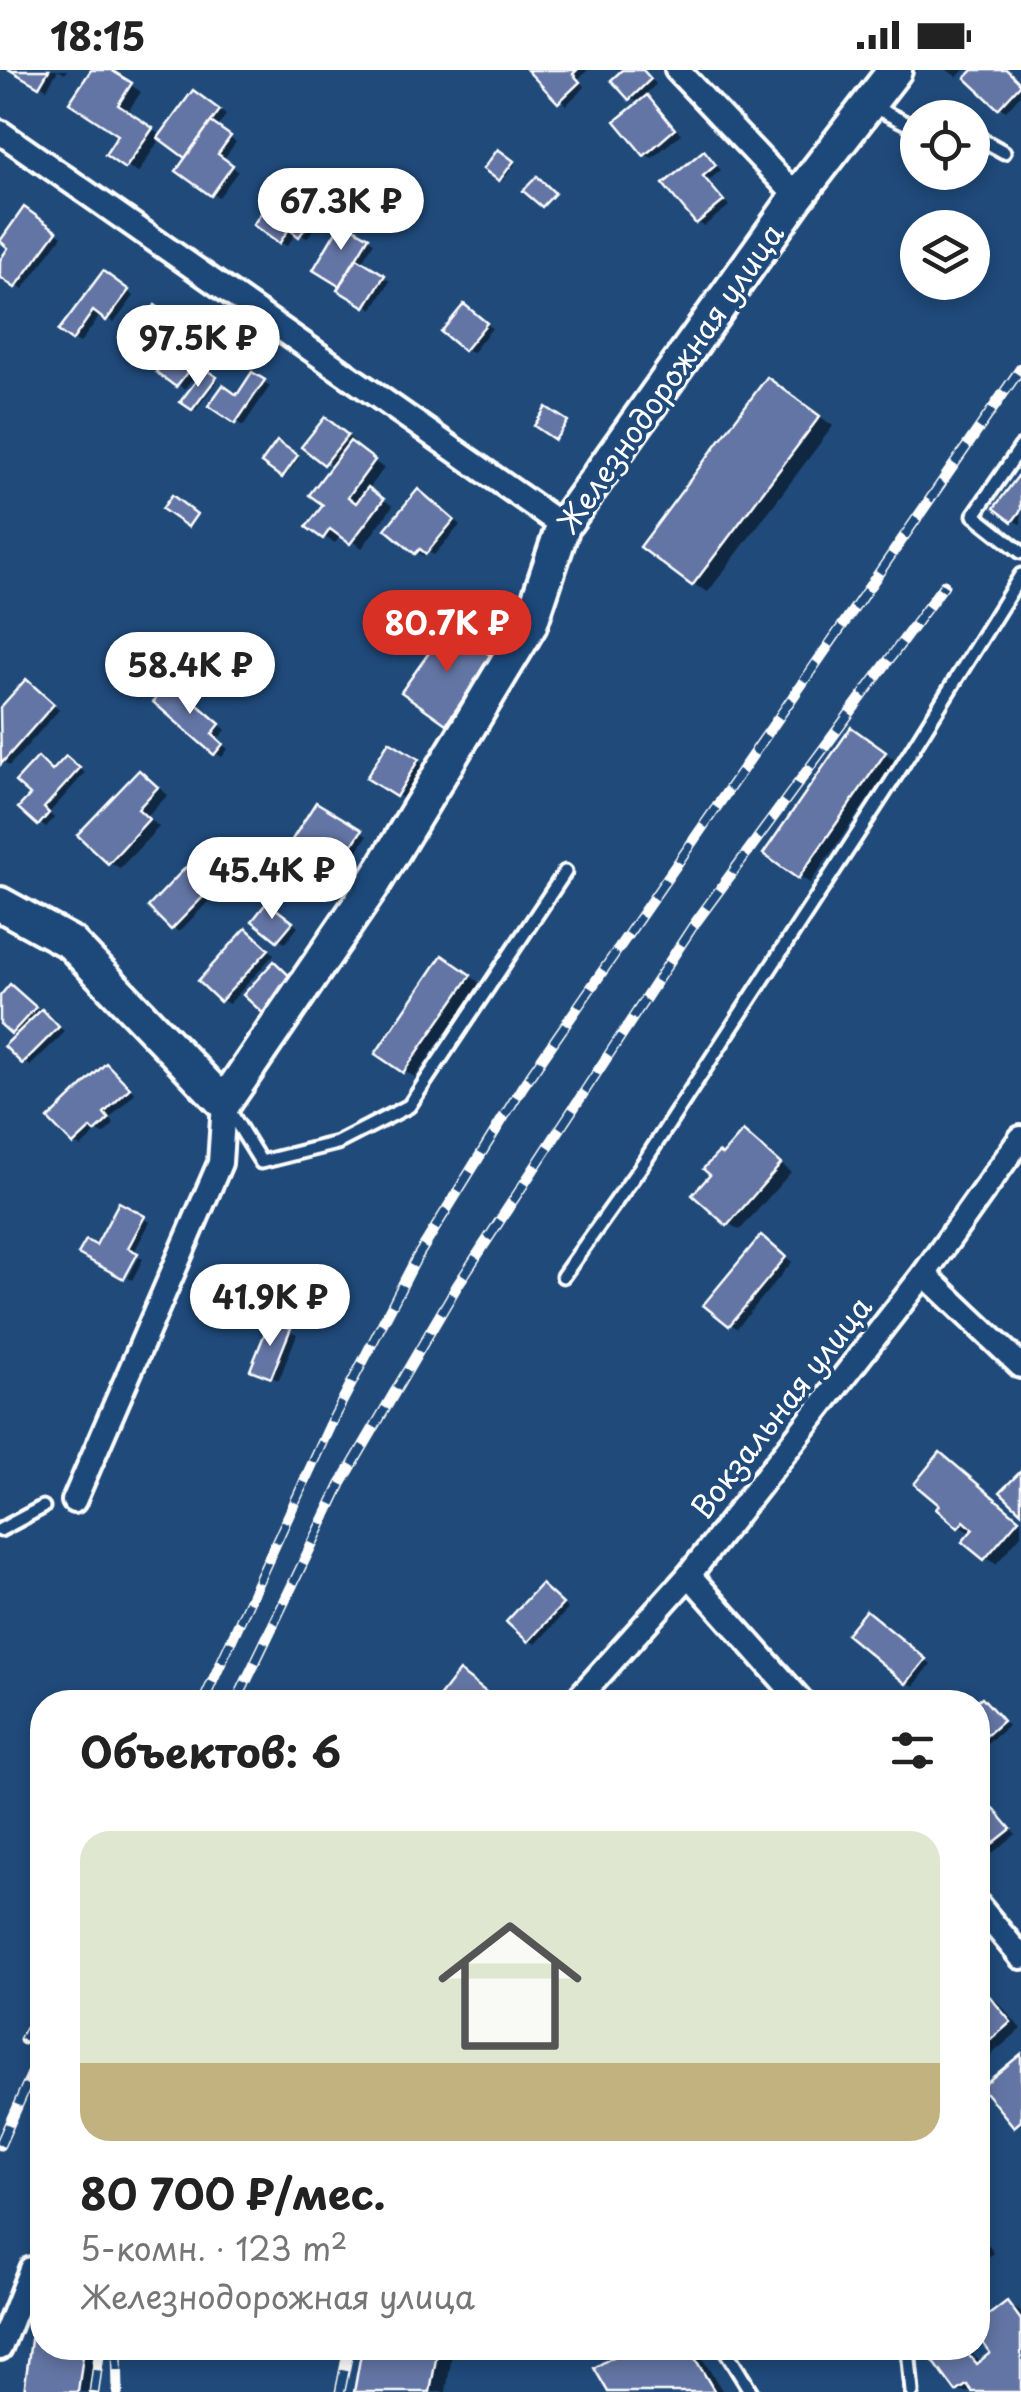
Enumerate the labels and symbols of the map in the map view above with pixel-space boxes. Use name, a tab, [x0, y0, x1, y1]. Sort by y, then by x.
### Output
pin: 67.3K ₽	[249, 168, 433, 253]
street label: Железнодорожная улица	[544, 213, 794, 542]
pin: 97.5K ₽	[106, 305, 290, 390]
pin: 80.7K ₽	[355, 590, 539, 675]
pin: 58.4K ₽	[98, 632, 282, 717]
pin: 45.4K ₽	[180, 837, 364, 922]
pin: 41.9K ₽	[178, 1264, 362, 1349]
street label: Вокзальная улица	[679, 1285, 882, 1527]

